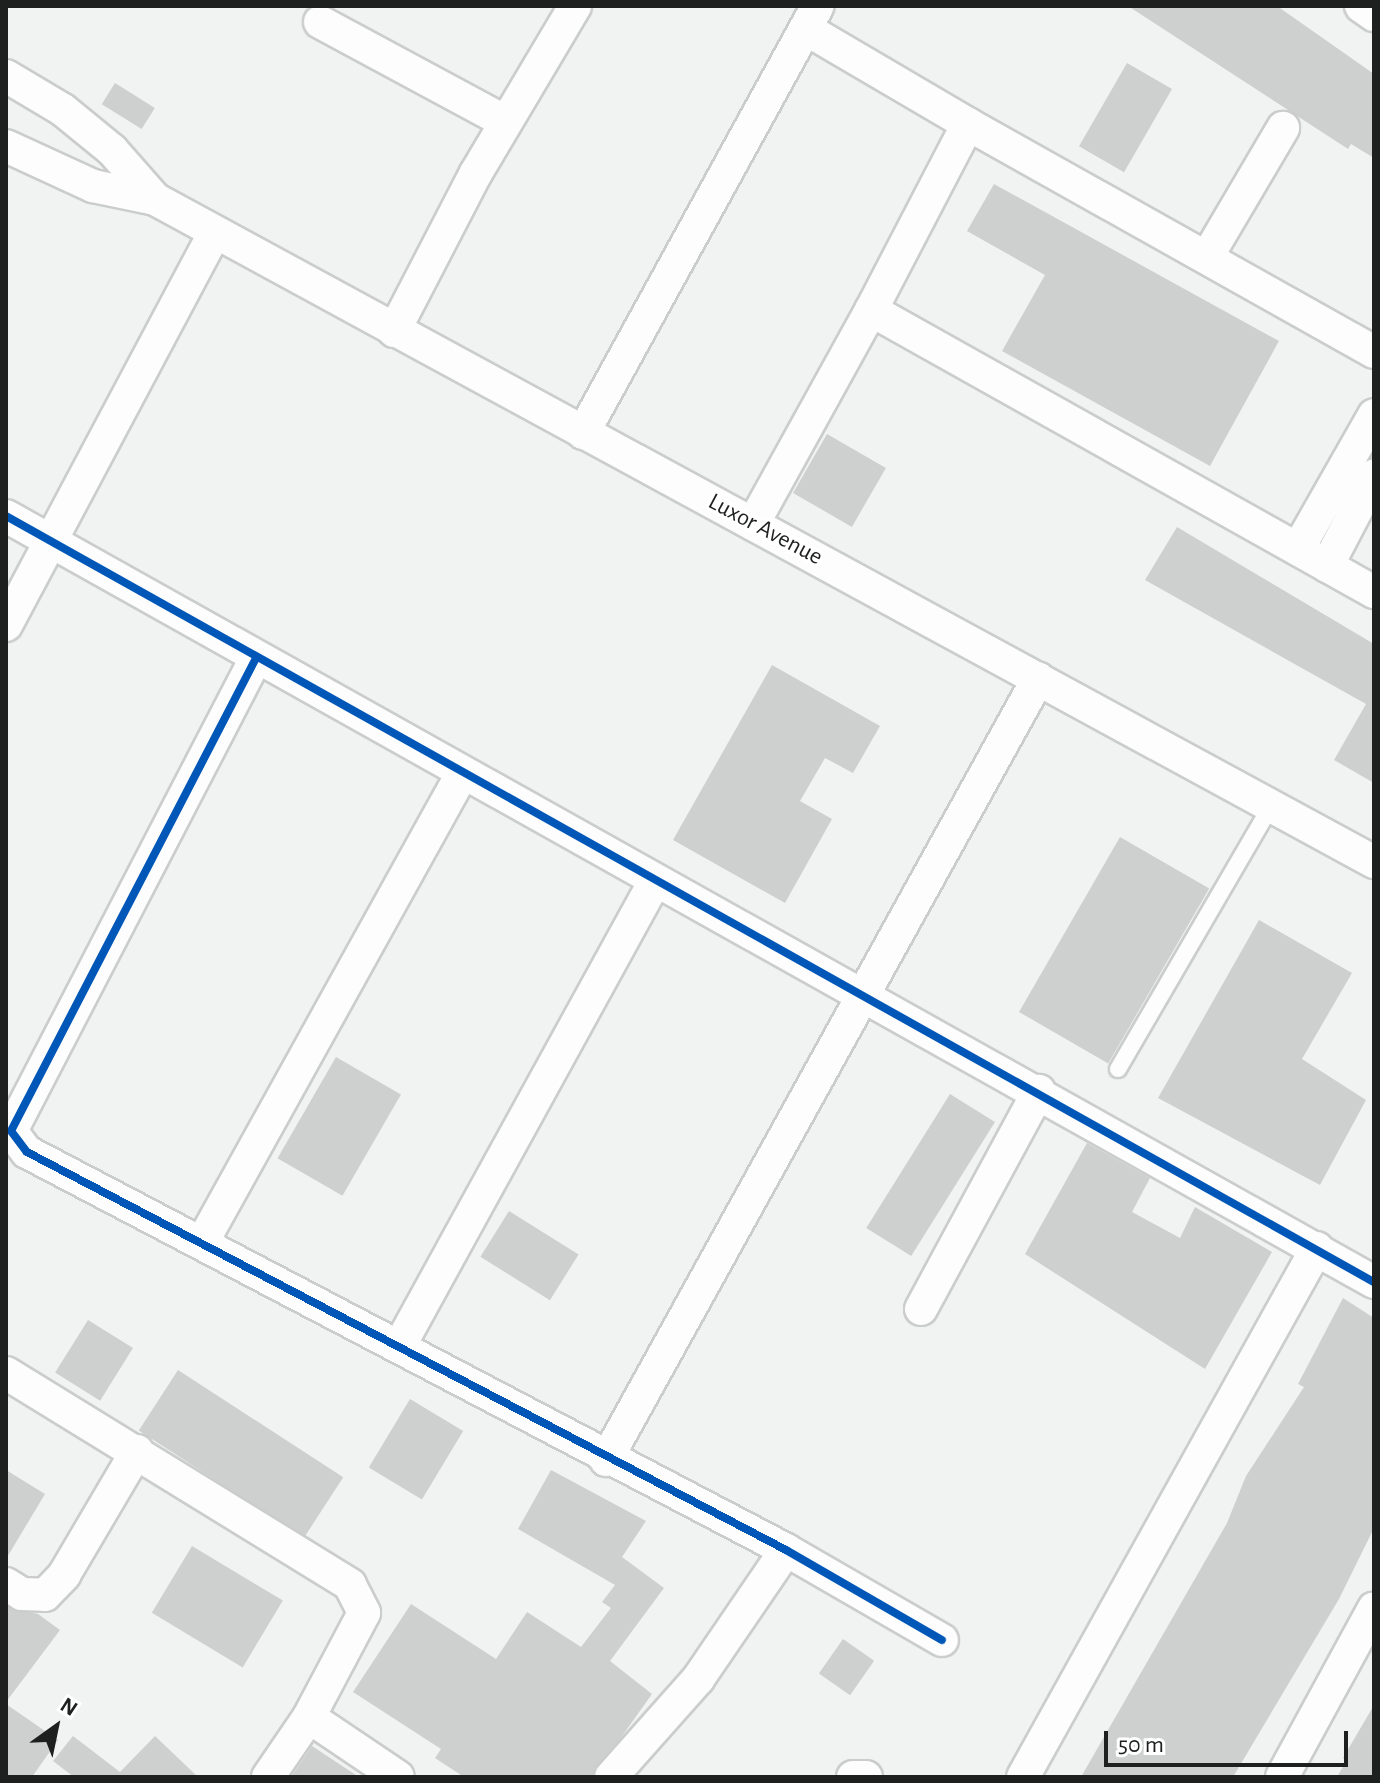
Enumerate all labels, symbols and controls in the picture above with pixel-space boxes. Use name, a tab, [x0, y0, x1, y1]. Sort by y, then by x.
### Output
street label: Luxor Avenue	[703, 488, 827, 572]
north arrow	[16, 1687, 96, 1767]
text: N	[57, 1693, 81, 1720]
scale bar	[1108, 1715, 1352, 1765]
text: 50 m	[1118, 1733, 1164, 1757]

